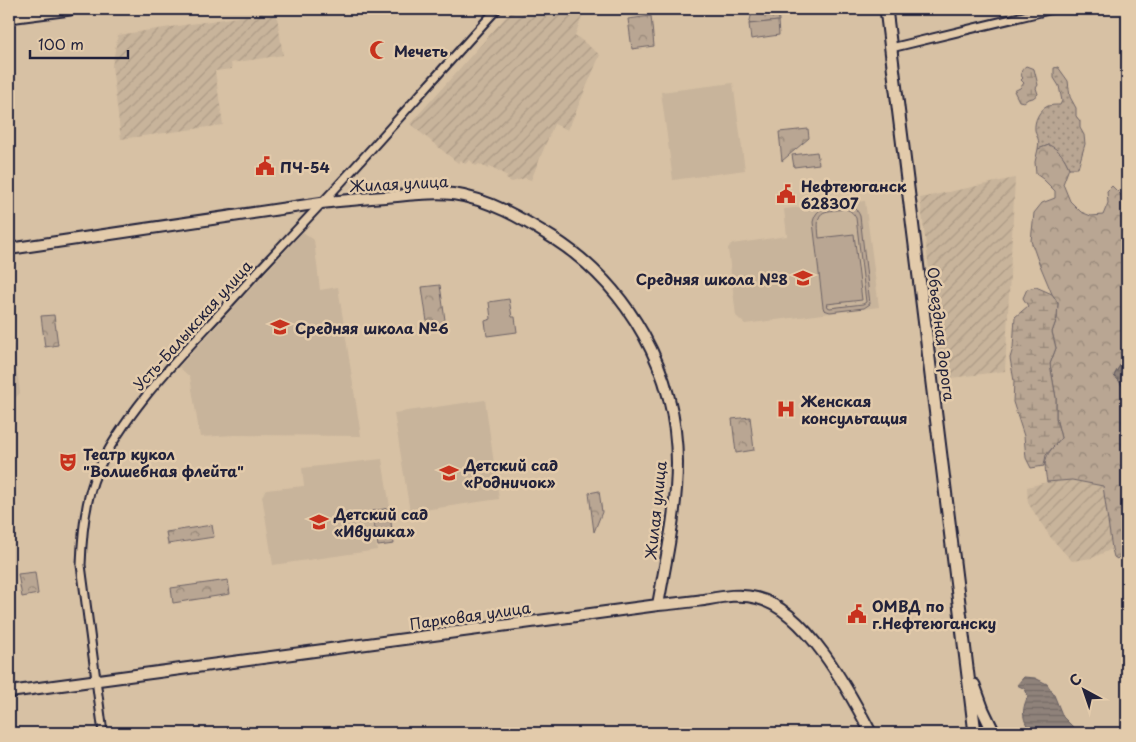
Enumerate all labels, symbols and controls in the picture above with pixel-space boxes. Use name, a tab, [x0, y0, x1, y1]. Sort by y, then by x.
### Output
scale bar	[30, 28, 128, 60]
text: 100 m	[38, 32, 84, 55]
mosque icon: Мечеть	[368, 39, 390, 61]
place label: Мечеть	[394, 39, 448, 62]
public building icon: ПЧ-54	[254, 155, 276, 177]
place label: ПЧ-54	[280, 155, 330, 178]
street label: Жилая улица	[348, 169, 449, 197]
place label: Нефтеюганск 628307	[801, 174, 907, 214]
public building icon: Нефтеюганск 628307	[775, 183, 797, 205]
street label: Усть-Балыкская улица	[127, 254, 257, 395]
street label: Объездная дорога	[922, 266, 962, 403]
place label: Средняя школа №8	[636, 267, 788, 290]
school or university icon: Средняя школа №8	[792, 267, 814, 289]
school or university icon: Средняя школа №6	[269, 316, 291, 338]
place label: Средняя школа №6	[295, 316, 449, 339]
place label: Женская консультация	[800, 389, 908, 429]
hospital icon: Женская консультация	[775, 398, 797, 420]
place label: Театр кукол "Волшебная флейта"	[83, 442, 244, 482]
theatre icon: Театр кукол "Волшебная флейта"	[57, 451, 79, 473]
place label: Детский сад «Родничок»	[463, 453, 558, 493]
street label: Жилая улица	[638, 459, 672, 561]
school or university icon: Детский сад «Родничок»	[438, 462, 460, 484]
place label: Детский сад «Ивушка»	[333, 502, 428, 542]
school or university icon: Детский сад «Ивушка»	[308, 511, 330, 533]
place label: ОМВД по г.Нефтеюганску	[872, 594, 996, 634]
street label: Парковая улица	[408, 595, 533, 635]
public building icon: ОМВД по г.Нефтеюганску	[846, 603, 868, 625]
north arrow	[1058, 664, 1108, 714]
text: С	[1065, 668, 1086, 691]

